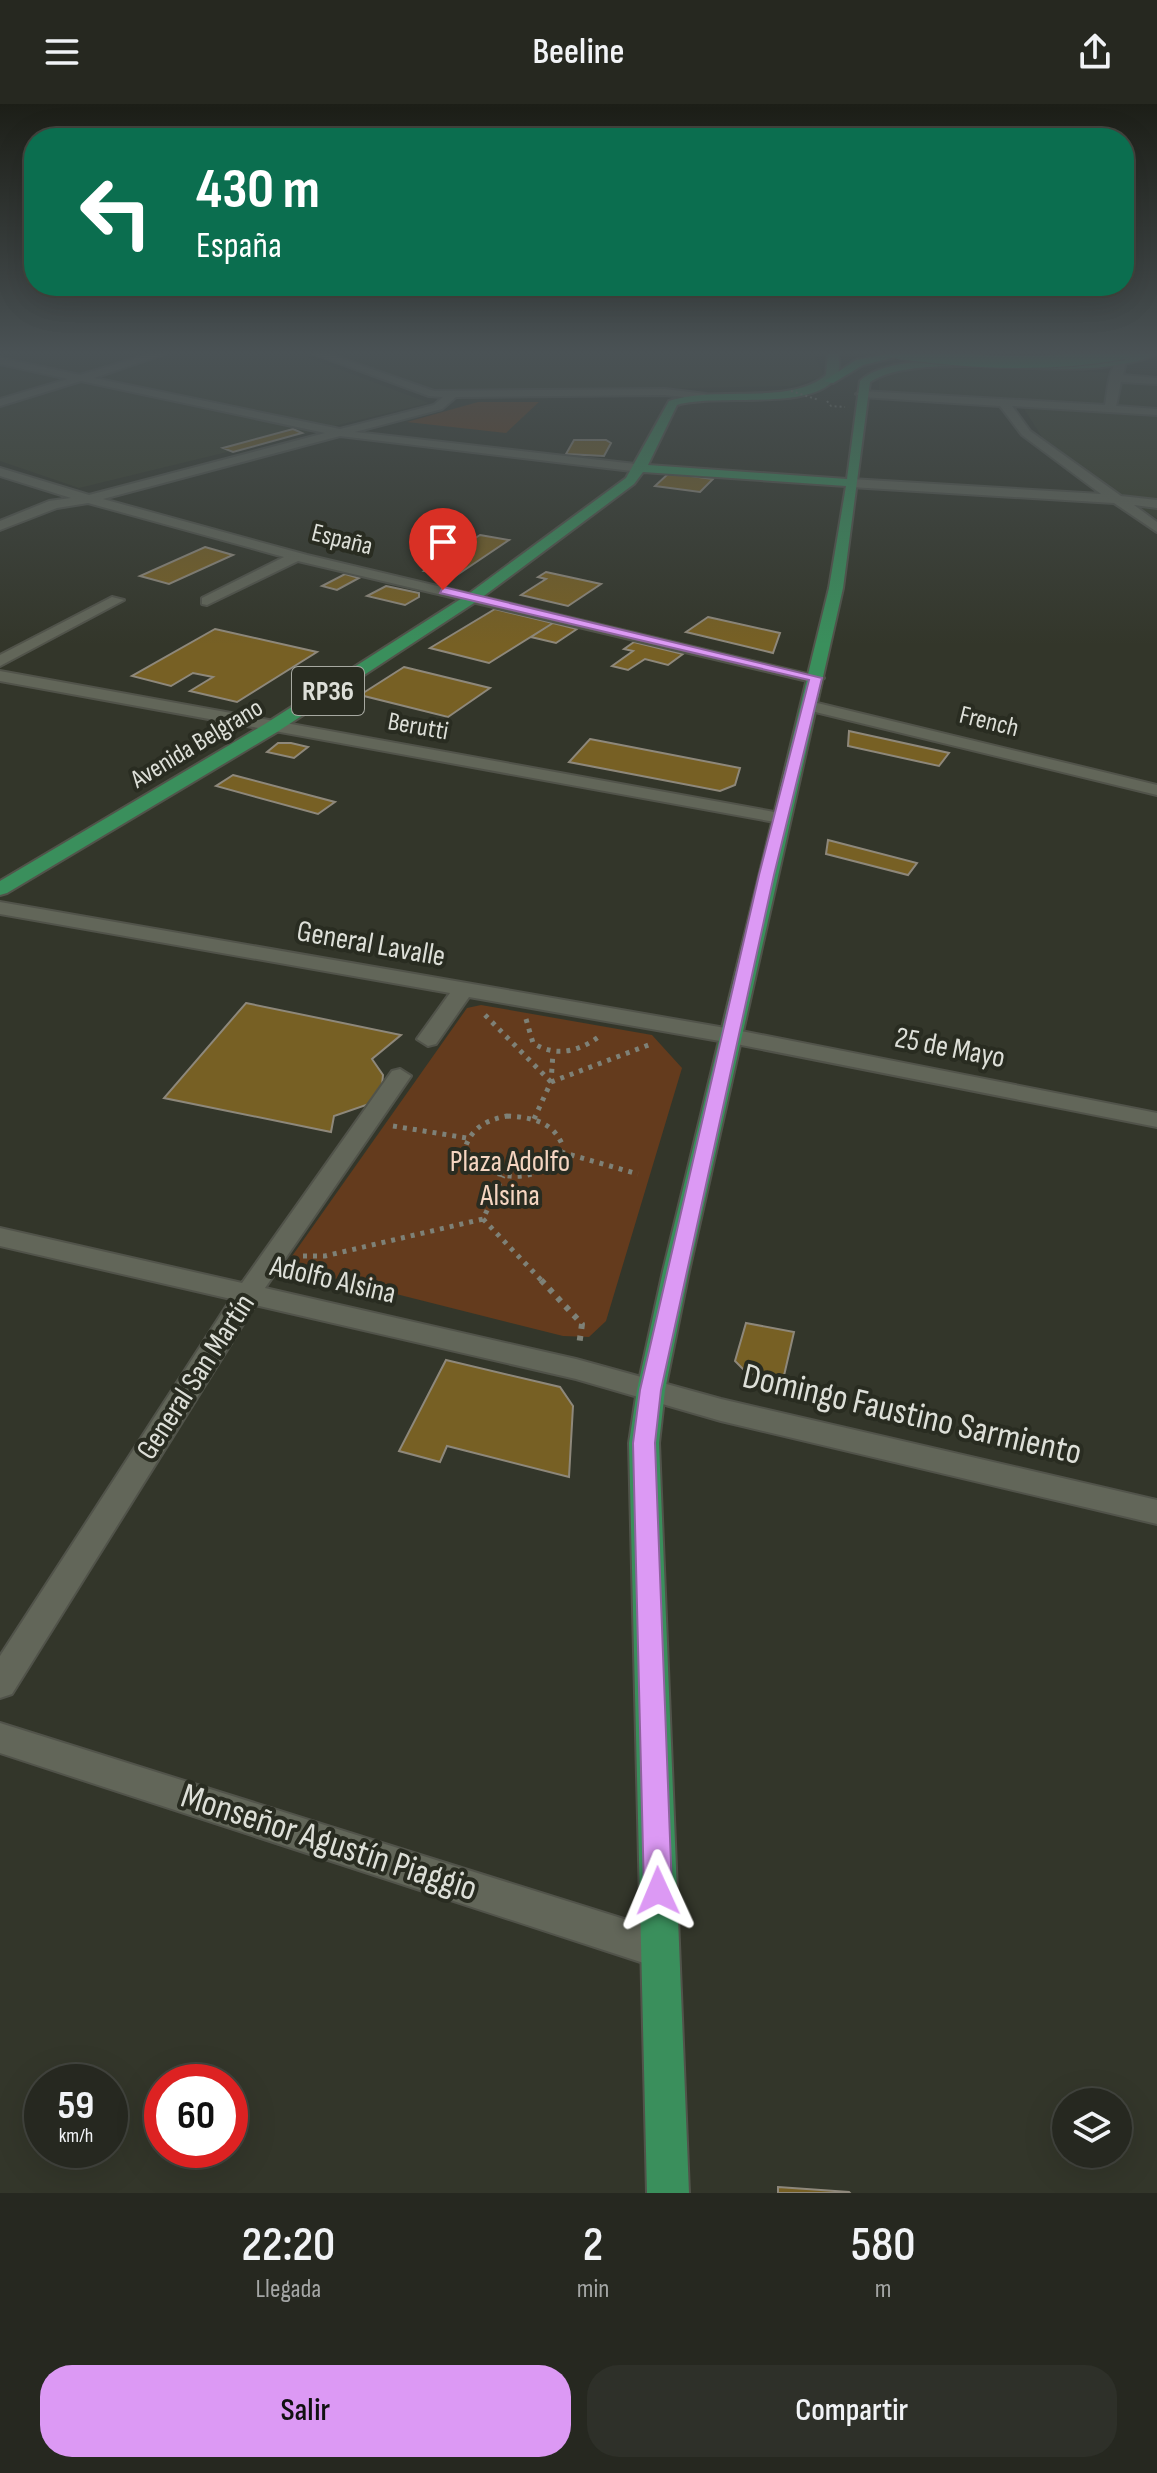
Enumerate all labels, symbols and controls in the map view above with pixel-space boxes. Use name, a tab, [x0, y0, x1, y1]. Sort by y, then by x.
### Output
icon: menu	[40, 30, 84, 74]
icon: share	[1073, 30, 1117, 74]
text: Beeline	[532, 31, 625, 74]
text: 430 m	[196, 157, 320, 224]
icon: left	[64, 160, 168, 264]
text: España	[196, 225, 282, 268]
pin	[409, 508, 477, 590]
street label: España	[308, 517, 376, 563]
icon: arrive	[421, 520, 465, 564]
road number: RP36	[292, 667, 364, 715]
street label: Avenida Belgrano	[125, 693, 269, 796]
street label: French	[956, 700, 1022, 744]
street label: Berutti	[385, 706, 451, 748]
street label: General Lavalle	[294, 913, 448, 975]
street label: 25 de Mayo	[892, 1020, 1008, 1076]
park label: Plaza Adolfo Alsina	[450, 1144, 570, 1214]
street label: Adolfo Alsina	[266, 1248, 399, 1312]
street label: General San Martín	[129, 1288, 263, 1466]
street label: Domingo Faustino Sarmiento	[738, 1355, 1086, 1475]
street label: Monseñor Agustín Piaggio	[176, 1775, 482, 1911]
position arrow	[616, 1849, 700, 1933]
speed limit sign: 60	[144, 2064, 248, 2168]
text: 59	[58, 2082, 94, 2130]
map controls	[1052, 2088, 1132, 2168]
button: layers	[1052, 2088, 1132, 2168]
text: km/h	[59, 2124, 93, 2148]
text: 22:20	[242, 2217, 335, 2274]
text: 2	[583, 2217, 603, 2274]
text: 580	[851, 2217, 916, 2274]
text: Llegada	[255, 2274, 321, 2305]
text: min	[577, 2274, 609, 2305]
text: m	[875, 2274, 892, 2305]
button: Salir	[40, 2365, 571, 2457]
button: Compartir	[587, 2365, 1117, 2457]

